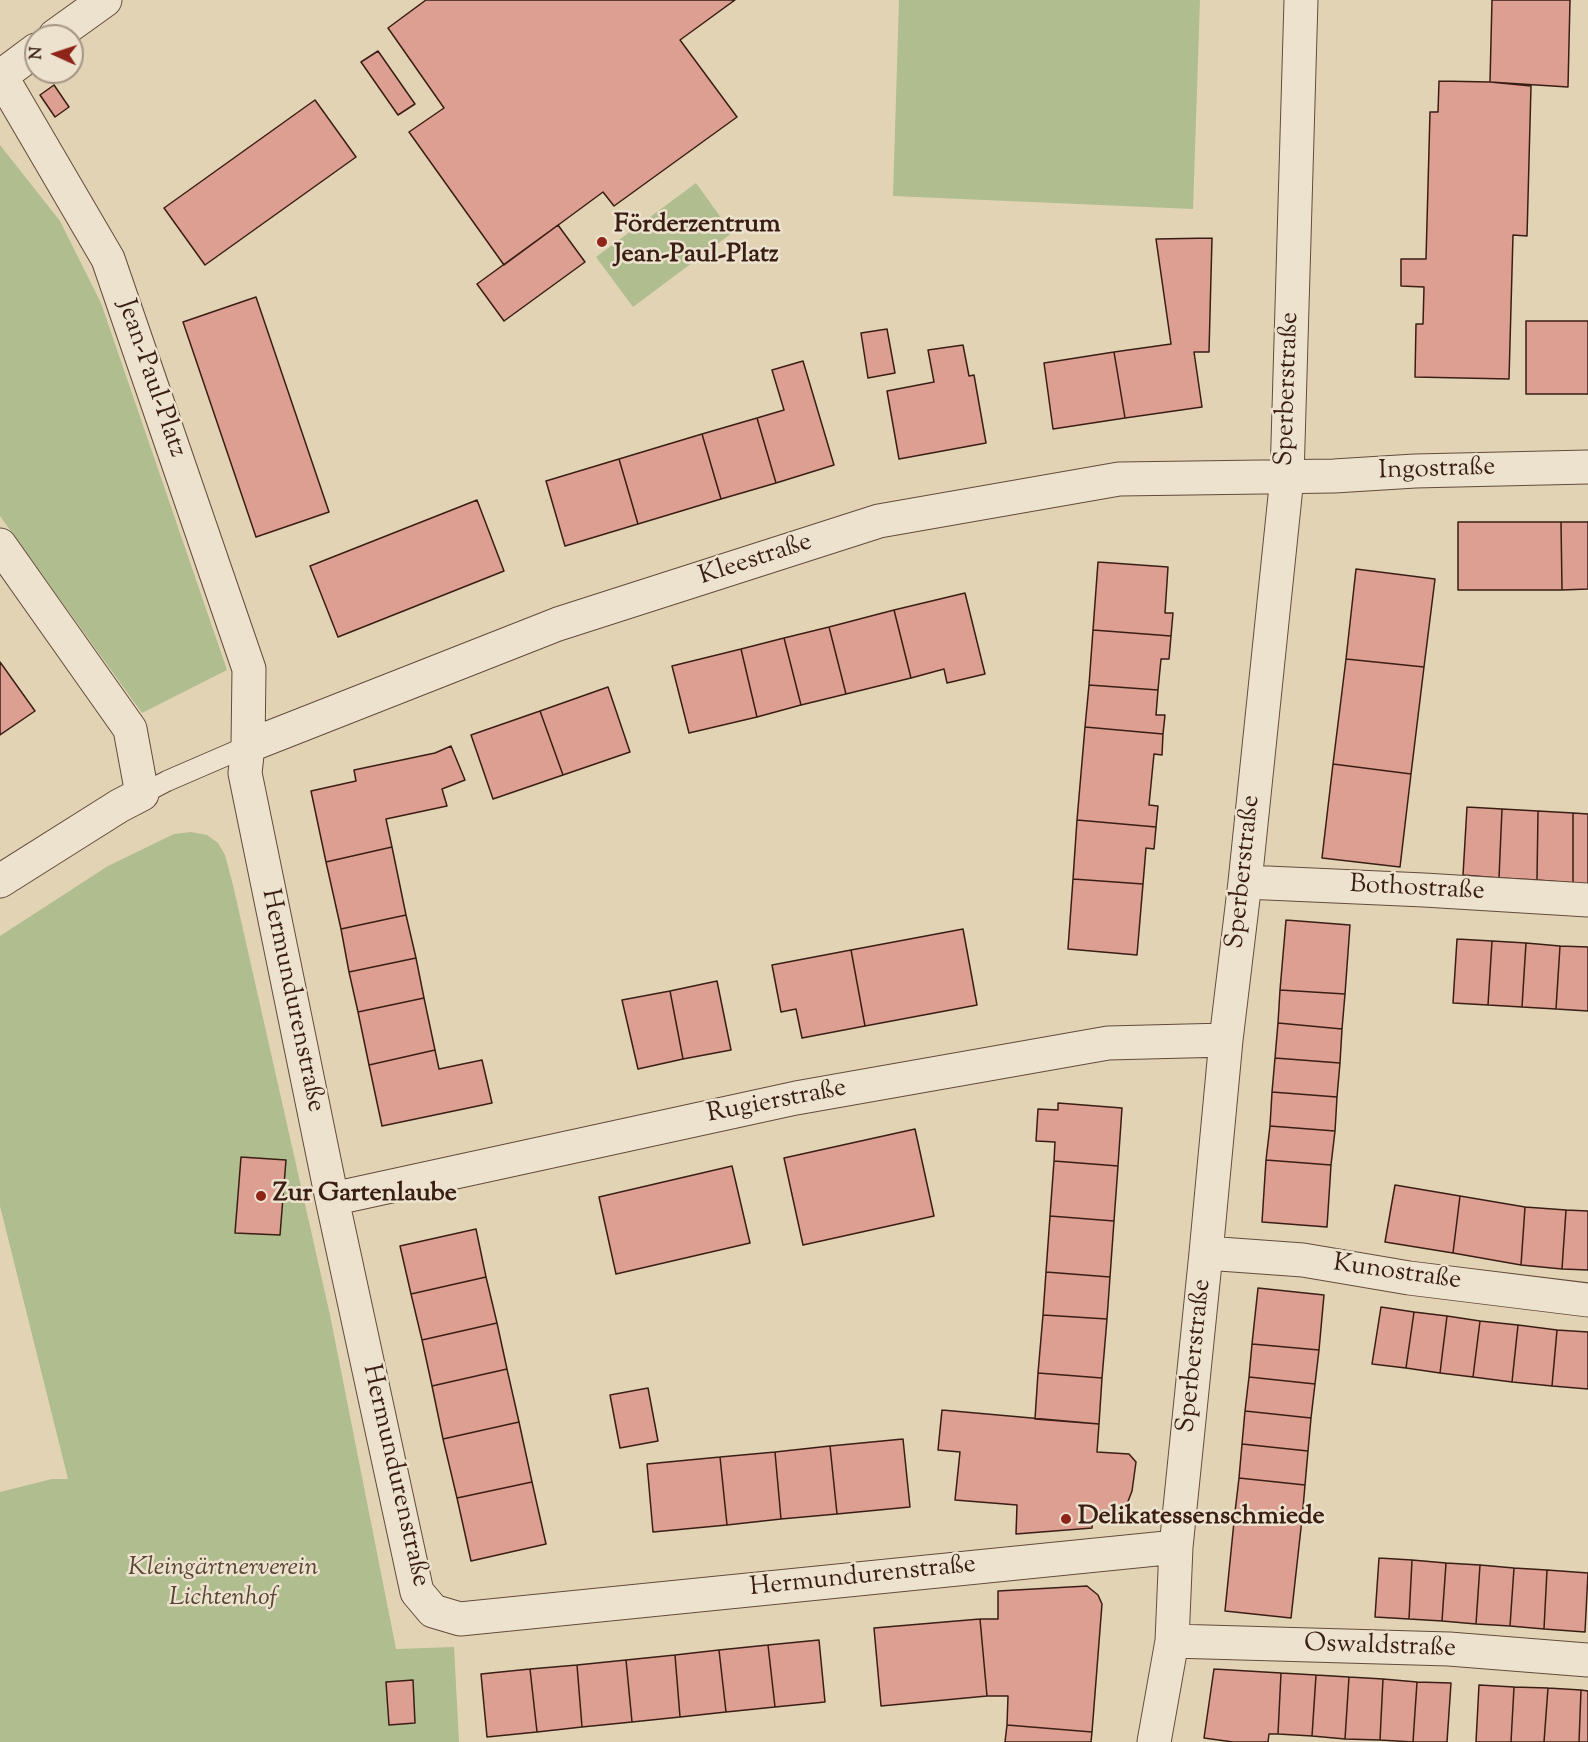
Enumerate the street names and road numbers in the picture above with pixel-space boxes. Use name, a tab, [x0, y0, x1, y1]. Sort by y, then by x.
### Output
street label: Jean-Paul-Platz	[108, 296, 192, 462]
street label: Sperberstraße	[1271, 311, 1307, 467]
street label: Ingostraße	[1378, 453, 1496, 489]
street label: Kleestraße	[696, 528, 816, 594]
street label: Sperberstraße	[1221, 794, 1269, 950]
street label: Bothostraße	[1349, 871, 1485, 909]
street label: Hermundurenstraße	[252, 887, 330, 1115]
street label: Rugierstraße	[705, 1074, 849, 1132]
street label: Kunostraße	[1331, 1250, 1463, 1298]
street label: Sperberstraße	[1172, 1278, 1220, 1434]
street label: Hermundurenstraße	[353, 1362, 435, 1590]
street label: Hermundurenstraße	[748, 1551, 978, 1605]
street label: Oswaldstraße	[1303, 1630, 1457, 1666]

